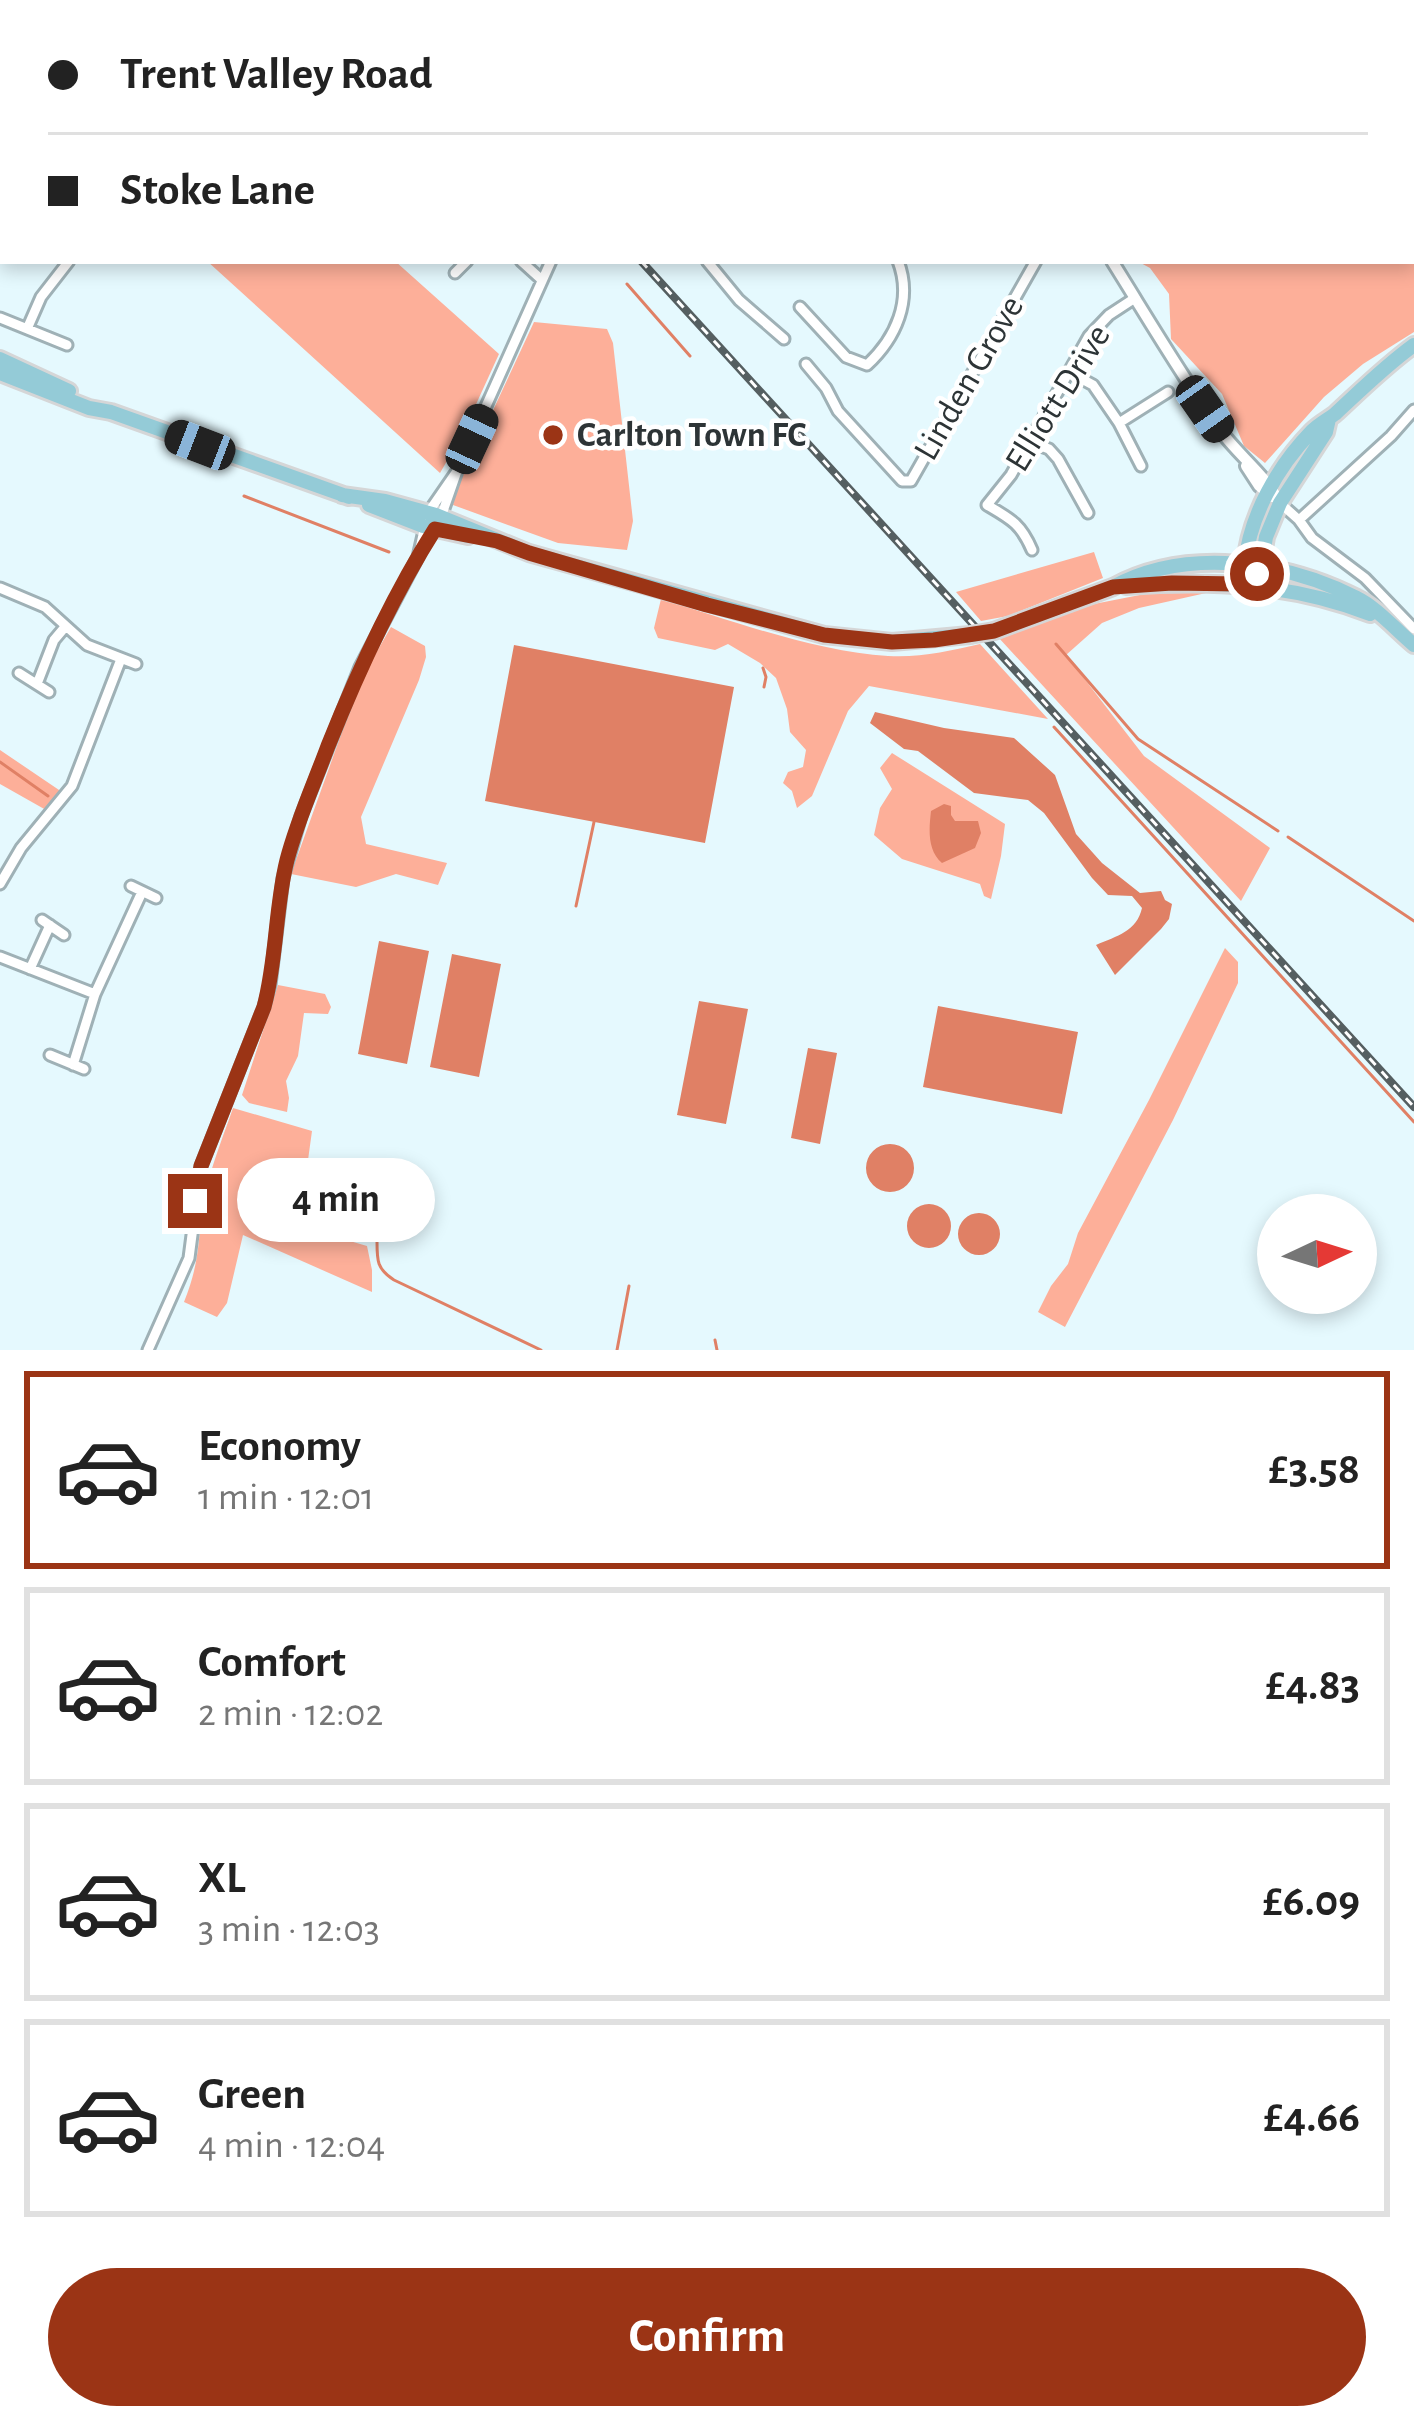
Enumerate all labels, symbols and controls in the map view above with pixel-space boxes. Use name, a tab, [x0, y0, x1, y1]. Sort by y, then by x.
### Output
text: Trent Valley Road	[120, 52, 433, 97]
text: Stoke Lane	[120, 168, 315, 213]
street label: Linden Grove	[908, 290, 1030, 466]
street label: Elliott Drive	[999, 318, 1117, 478]
car	[1170, 369, 1240, 449]
car	[440, 399, 504, 479]
car	[160, 415, 240, 475]
place label: Carlton Town FC	[577, 417, 807, 453]
marker: Carlton Town FC	[540, 422, 566, 448]
route start	[1230, 547, 1284, 601]
callout: 4 min	[237, 1159, 435, 1243]
route end	[168, 1174, 222, 1228]
text: 4 min	[292, 1180, 380, 1219]
north arrow	[1257, 1194, 1377, 1314]
map controls	[1257, 1194, 1377, 1314]
icon: car	[54, 1416, 162, 1524]
text: Economy	[198, 1424, 361, 1469]
text: £3.58	[1269, 1447, 1360, 1492]
text: 1 min · 12:01	[198, 1478, 375, 1517]
icon: car	[54, 1632, 162, 1740]
text: Comfort	[198, 1640, 346, 1685]
text: £4.83	[1265, 1663, 1360, 1708]
text: 2 min · 12:02	[198, 1694, 383, 1733]
icon: car	[54, 1848, 162, 1956]
text: XL	[198, 1856, 246, 1901]
text: £6.09	[1263, 1879, 1360, 1924]
text: 3 min · 12:03	[198, 1910, 380, 1949]
icon: car	[54, 2064, 162, 2172]
text: Green	[198, 2072, 306, 2117]
text: £4.66	[1264, 2095, 1360, 2140]
text: 4 min · 12:04	[198, 2126, 385, 2165]
button: Confirm	[48, 2268, 1366, 2406]

